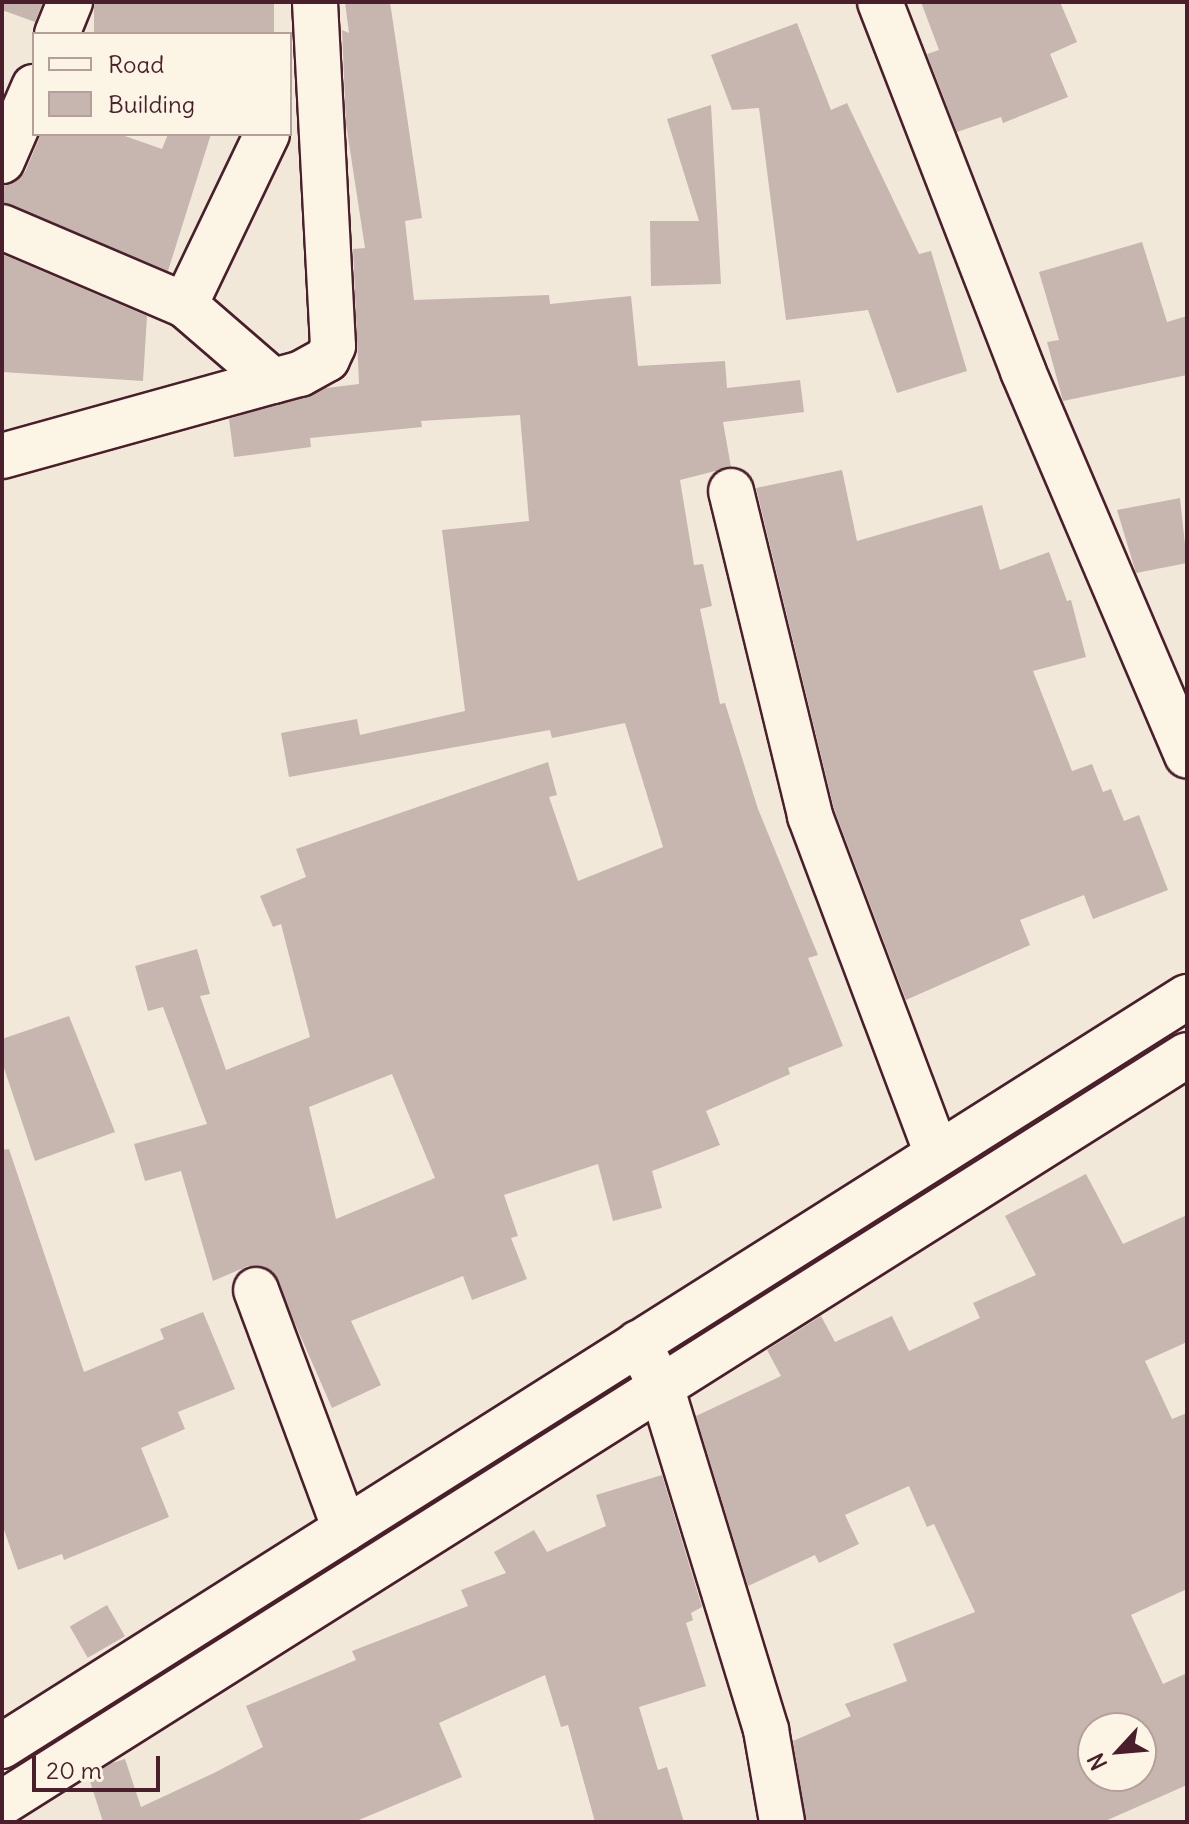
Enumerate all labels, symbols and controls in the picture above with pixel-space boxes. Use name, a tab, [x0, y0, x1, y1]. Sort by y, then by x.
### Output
legend	[32, 32, 292, 136]
text: Road	[108, 49, 164, 79]
text: Building	[108, 89, 195, 119]
north arrow	[1077, 1712, 1157, 1792]
scale bar	[36, 1740, 164, 1790]
text: N	[1081, 1749, 1113, 1775]
text: 20 m	[46, 1755, 102, 1785]

